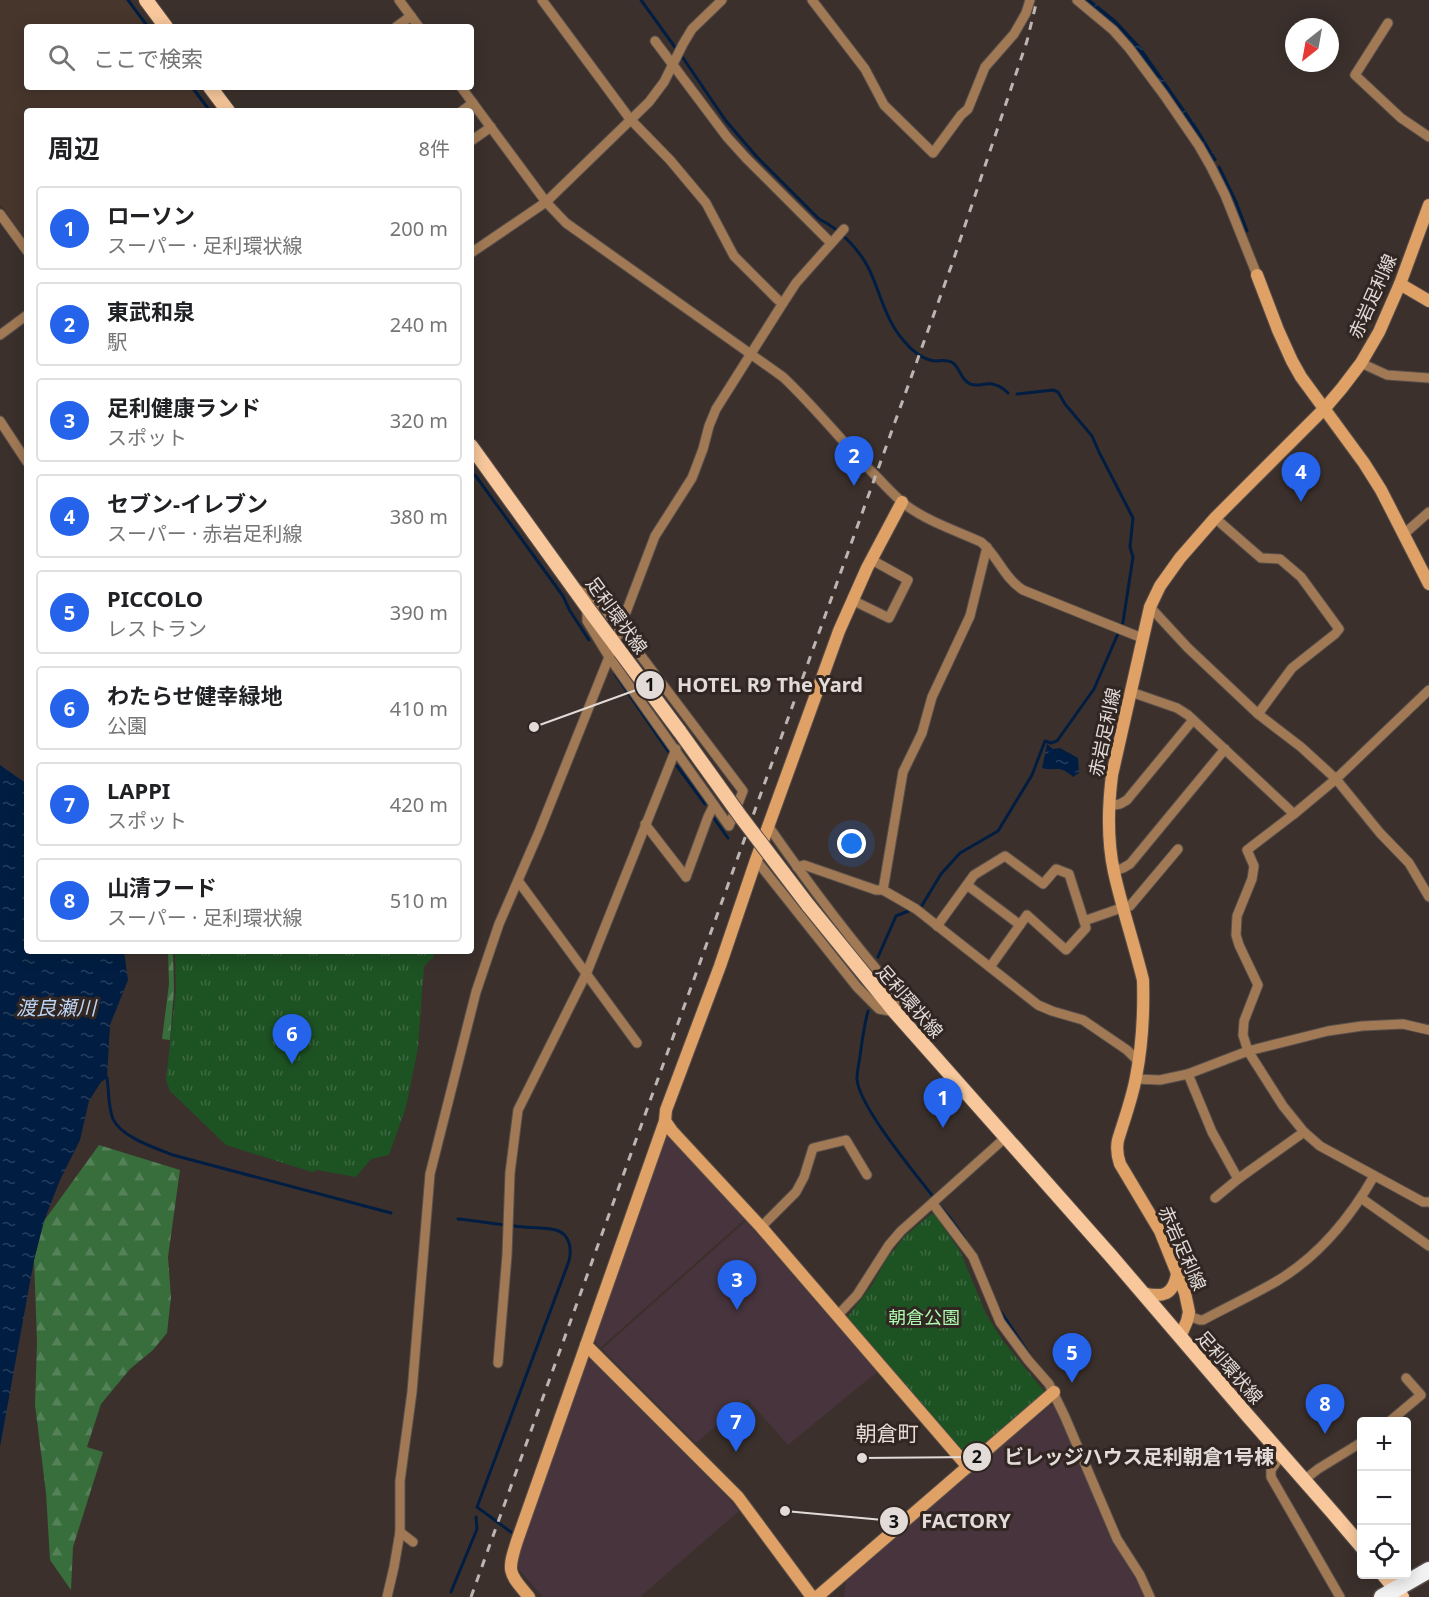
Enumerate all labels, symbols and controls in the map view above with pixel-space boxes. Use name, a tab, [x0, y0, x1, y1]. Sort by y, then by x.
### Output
north arrow	[1285, 18, 1339, 72]
search box	[24, 24, 474, 90]
icon: search	[45, 41, 78, 74]
text: ここで検索	[93, 43, 203, 73]
text: 周辺	[48, 130, 100, 166]
text: 8件	[419, 135, 450, 162]
text: ローソン	[107, 200, 195, 230]
text: 1	[64, 215, 75, 242]
text: 200 m	[390, 215, 448, 242]
text: スーパー · 足利環状線	[107, 232, 303, 259]
street label: 赤岩足利線	[1343, 250, 1401, 342]
text: 東武和泉	[107, 296, 195, 326]
text: 2	[64, 311, 75, 338]
text: 240 m	[390, 311, 448, 338]
text: 駅	[107, 328, 127, 355]
text: 足利健康ランド	[107, 392, 261, 422]
text: 3	[64, 407, 75, 434]
text: 320 m	[390, 407, 448, 434]
text: スポット	[107, 424, 187, 451]
pin: 2	[834, 436, 874, 486]
pin: 4	[1282, 452, 1320, 502]
text: セブン-イレブン	[107, 488, 268, 518]
text: 4	[64, 503, 75, 530]
text: 380 m	[390, 503, 448, 530]
text: スーパー · 赤岩足利線	[107, 520, 303, 547]
street label: 足利環状線	[581, 572, 653, 658]
text: PICCOLO	[107, 583, 203, 613]
text: 5	[64, 599, 75, 626]
text: 390 m	[390, 599, 448, 626]
text: レストラン	[107, 615, 207, 642]
callout: HOTEL R9 The Yard	[635, 666, 875, 704]
text: HOTEL R9 The Yard	[677, 671, 863, 698]
text: 1	[645, 672, 655, 696]
text: わたらせ健幸緑地	[107, 680, 283, 710]
street label: 赤岩足利線	[1083, 685, 1125, 779]
text: 6	[64, 695, 75, 722]
text: 410 m	[390, 695, 448, 722]
text: 公園	[107, 712, 147, 739]
text: LAPPI	[107, 775, 170, 805]
text: 7	[64, 791, 75, 818]
text: 420 m	[390, 791, 448, 818]
text: スポット	[107, 807, 187, 834]
your location	[837, 829, 866, 858]
text: 山清フード	[107, 872, 217, 902]
text: 8	[64, 887, 75, 914]
text: 510 m	[390, 887, 448, 914]
text: スーパー · 足利環状線	[107, 904, 303, 931]
street label: 足利環状線	[871, 959, 949, 1043]
water label: 渡良瀬川	[16, 994, 98, 1021]
pin: 6	[272, 1014, 312, 1064]
pin: 1	[924, 1078, 962, 1128]
street label: 赤岩足利線	[1154, 1202, 1212, 1294]
pin: 3	[718, 1260, 756, 1310]
park label: 朝倉公園	[888, 1305, 960, 1329]
street label: 足利環状線	[1191, 1325, 1269, 1409]
pin: 5	[1052, 1334, 1092, 1383]
pin: 8	[1306, 1384, 1344, 1434]
pin: 7	[716, 1402, 756, 1452]
map controls	[1357, 1417, 1411, 1579]
button: +	[1357, 1417, 1411, 1471]
district label: 朝倉町	[856, 1419, 919, 1447]
callout: ビレッジハウス足利朝倉1号棟	[962, 1438, 1287, 1476]
text: ビレッジハウス足利朝倉1号棟	[1004, 1443, 1274, 1470]
text: 2	[972, 1444, 982, 1468]
button: −	[1357, 1471, 1411, 1525]
callout: FACTORY	[879, 1502, 1023, 1540]
text: FACTORY	[921, 1507, 1011, 1534]
text: 3	[889, 1509, 899, 1533]
button: locate	[1357, 1525, 1411, 1579]

